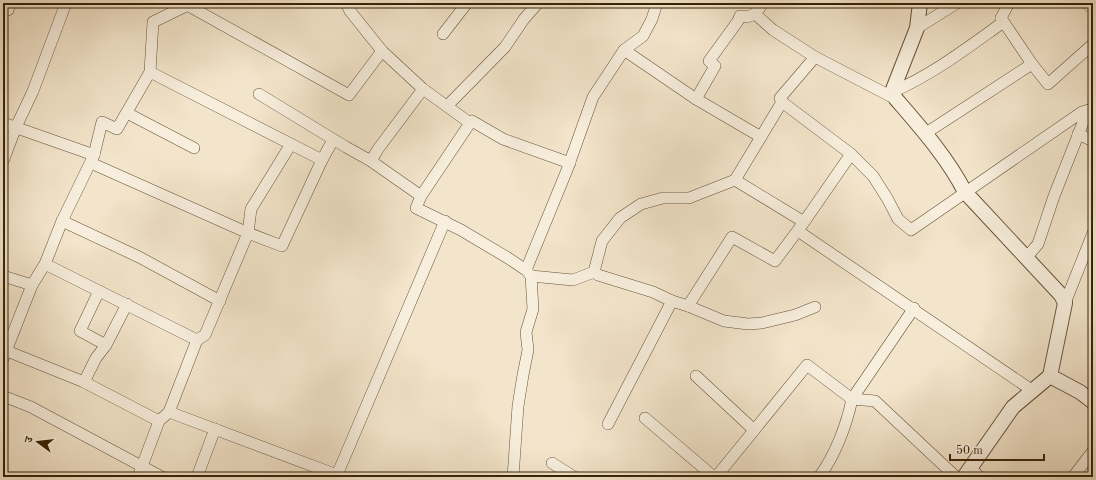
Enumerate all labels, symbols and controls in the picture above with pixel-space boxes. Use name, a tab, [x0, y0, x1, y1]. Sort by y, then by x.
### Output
north arrow	[18, 422, 58, 462]
text: उ	[23, 434, 36, 445]
scale bar	[950, 436, 1044, 462]
text: 50 m	[956, 444, 983, 457]

